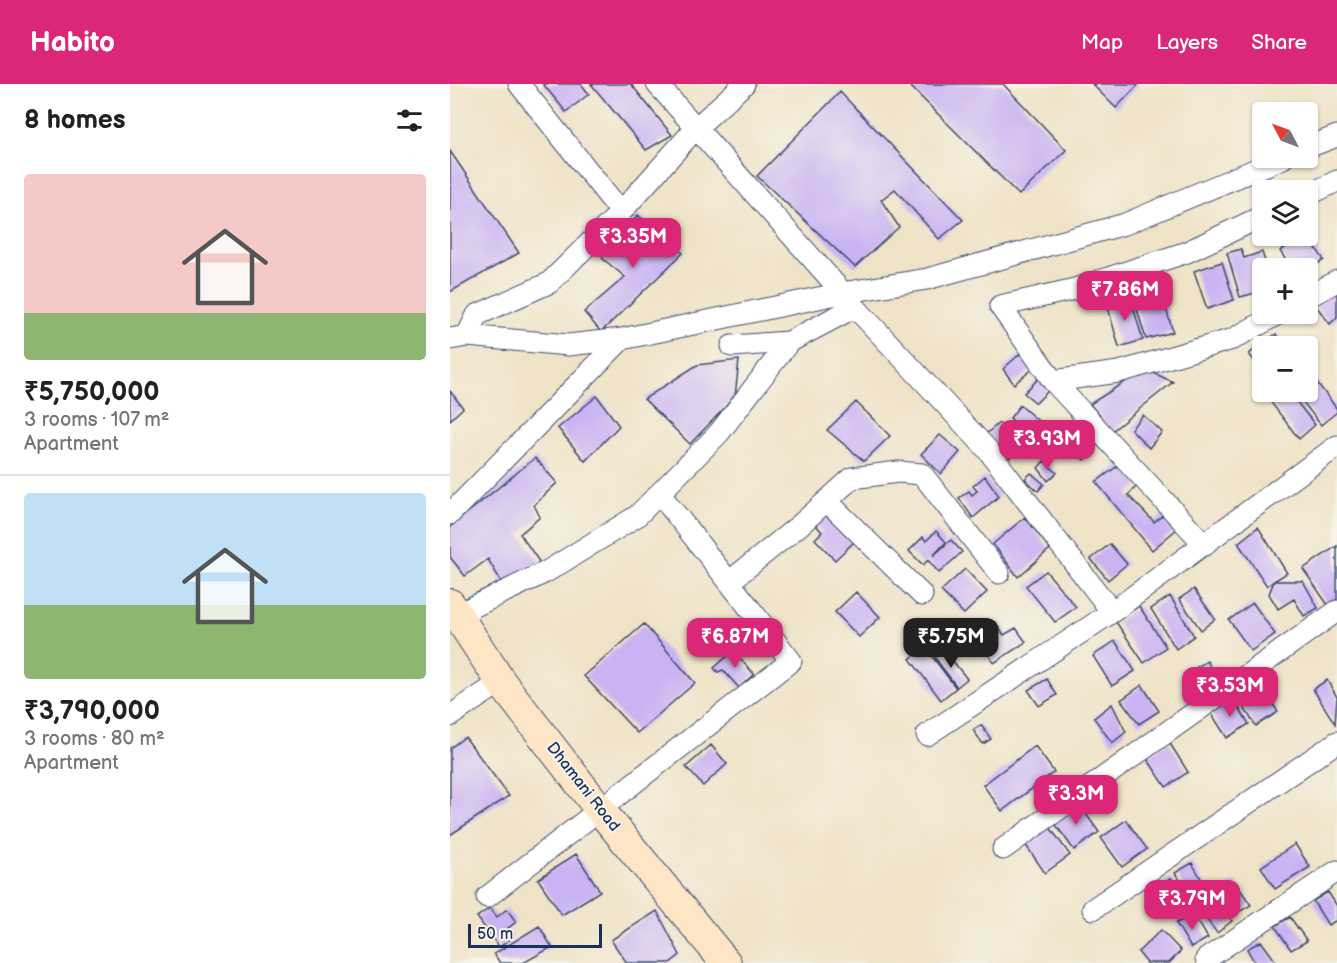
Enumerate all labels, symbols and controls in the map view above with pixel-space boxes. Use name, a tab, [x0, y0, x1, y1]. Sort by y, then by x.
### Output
text: Habito	[30, 26, 115, 59]
text: Map	[1081, 30, 1123, 55]
text: Layers	[1156, 30, 1218, 55]
text: Share	[1251, 30, 1307, 55]
north arrow	[1252, 102, 1318, 168]
map controls	[1252, 102, 1318, 402]
icon: filters	[393, 104, 426, 137]
text: 8 homes	[24, 105, 126, 136]
button: layers	[1252, 180, 1318, 246]
icon: home	[171, 213, 279, 321]
pin: ₹3.35M	[584, 218, 682, 269]
text: ₹3.35M	[599, 225, 667, 249]
button: +	[1252, 258, 1318, 324]
pin: ₹7.86M	[1076, 271, 1174, 322]
text: ₹7.86M	[1091, 278, 1159, 302]
button: −	[1252, 336, 1318, 402]
text: ₹5,750,000	[24, 377, 160, 408]
text: 3 rooms · 107 m²	[24, 408, 169, 432]
pin: ₹3.93M	[998, 420, 1096, 471]
text: ₹3.93M	[1013, 427, 1081, 451]
text: Apartment	[24, 432, 119, 456]
icon: home	[171, 532, 279, 640]
pin: ₹6.87M	[686, 618, 784, 669]
pin: ₹5.75M	[902, 618, 1000, 669]
text: ₹6.87M	[701, 625, 769, 649]
text: ₹5.75M	[917, 625, 985, 649]
pin: ₹3.53M	[1181, 667, 1279, 718]
text: ₹3.53M	[1196, 674, 1264, 698]
text: ₹3,790,000	[24, 696, 160, 727]
text: 3 rooms · 80 m²	[24, 727, 165, 751]
street label: Dhamani Road	[542, 739, 624, 835]
text: Apartment	[24, 751, 119, 775]
pin: ₹3.3M	[1034, 775, 1118, 826]
text: ₹3.3M	[1048, 782, 1104, 806]
pin: ₹3.79M	[1143, 880, 1241, 931]
text: ₹3.79M	[1158, 887, 1226, 911]
scale bar	[468, 921, 602, 948]
text: 50 m	[477, 925, 513, 944]

